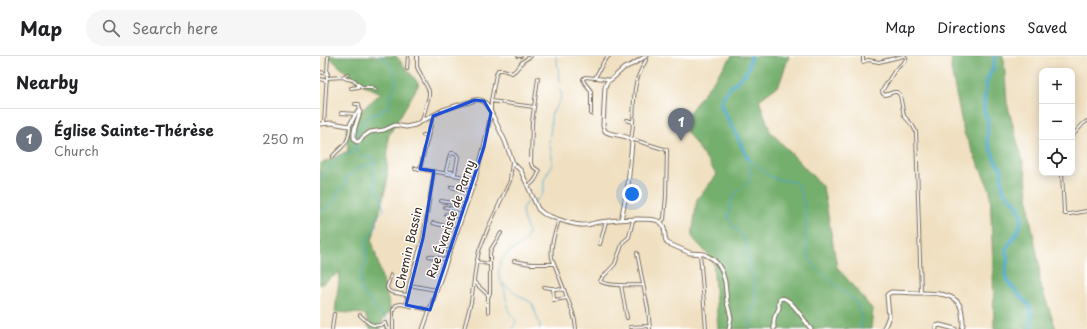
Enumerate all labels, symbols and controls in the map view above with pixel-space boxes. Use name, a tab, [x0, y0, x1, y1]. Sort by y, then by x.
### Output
search box	[86, 10, 366, 46]
text: Map	[20, 14, 62, 42]
text: Search here	[132, 16, 218, 39]
icon: search	[100, 17, 122, 39]
text: Map	[885, 17, 915, 38]
text: Directions	[937, 17, 1005, 38]
text: Saved	[1027, 17, 1067, 38]
map controls	[1039, 68, 1075, 176]
button: +	[1039, 68, 1075, 104]
text: Nearby	[16, 69, 78, 95]
button: −	[1039, 104, 1075, 140]
pin: 1	[668, 108, 694, 141]
text: Église Sainte-Thérèse	[54, 118, 214, 141]
text: 1	[26, 129, 32, 148]
text: 250 m	[262, 129, 304, 148]
button: locate	[1039, 140, 1075, 176]
text: Church	[54, 141, 99, 160]
street label: Rue Évariste de Parny	[421, 157, 479, 280]
your location	[622, 184, 642, 204]
street label: Chemin Bassin	[390, 205, 426, 291]

